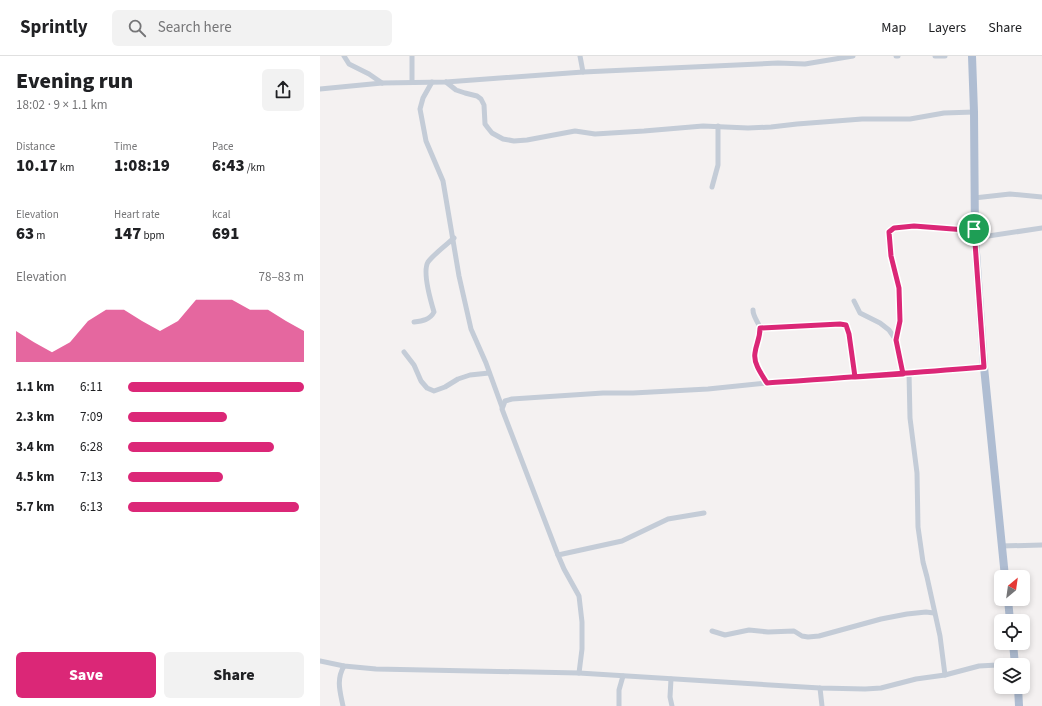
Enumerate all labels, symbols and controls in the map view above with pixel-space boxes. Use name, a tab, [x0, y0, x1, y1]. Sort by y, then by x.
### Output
search box	[112, 10, 392, 46]
text: Sprintly	[20, 14, 88, 41]
icon: search	[126, 17, 148, 39]
text: Search here	[158, 17, 232, 38]
text: Map	[881, 18, 906, 38]
text: Layers	[928, 18, 966, 38]
text: Share	[988, 18, 1022, 38]
text: Evening run	[16, 65, 133, 97]
button: share	[262, 69, 304, 111]
text: 18:02 · 9 × 1.1 km	[16, 96, 108, 114]
text: Distance	[16, 139, 55, 154]
text: Time	[114, 139, 137, 154]
text: Pace	[212, 139, 234, 154]
text: 10.17	[16, 154, 58, 178]
text: 1:08:19	[114, 154, 170, 178]
text: 6:43	[212, 154, 245, 178]
text: km	[58, 160, 74, 175]
text: /km	[245, 160, 265, 175]
text: Elevation	[16, 207, 59, 222]
text: Heart rate	[114, 207, 160, 222]
text: kcal	[212, 207, 231, 222]
pin	[957, 212, 991, 246]
icon: arrive	[963, 218, 985, 240]
text: 63	[16, 222, 34, 246]
text: 147	[114, 222, 141, 246]
text: 691	[212, 222, 239, 246]
text: m	[34, 228, 45, 243]
text: bpm	[141, 228, 165, 243]
text: Elevation	[16, 268, 67, 286]
text: 78–83 m	[259, 268, 304, 286]
text: 1.1 km	[16, 378, 55, 396]
text: 6:11	[80, 378, 103, 396]
text: 2.3 km	[16, 408, 55, 426]
text: 7:09	[80, 408, 103, 426]
text: 3.4 km	[16, 438, 55, 456]
text: 6:28	[80, 438, 103, 456]
text: 4.5 km	[16, 468, 55, 486]
text: 7:13	[80, 468, 103, 486]
text: 5.7 km	[16, 498, 55, 516]
text: 6:13	[80, 498, 103, 516]
north arrow	[994, 570, 1030, 606]
map controls	[994, 570, 1030, 694]
button: locate	[994, 614, 1030, 650]
button: Save	[16, 652, 156, 698]
button: Share	[164, 652, 304, 698]
button: layers	[994, 658, 1030, 694]

